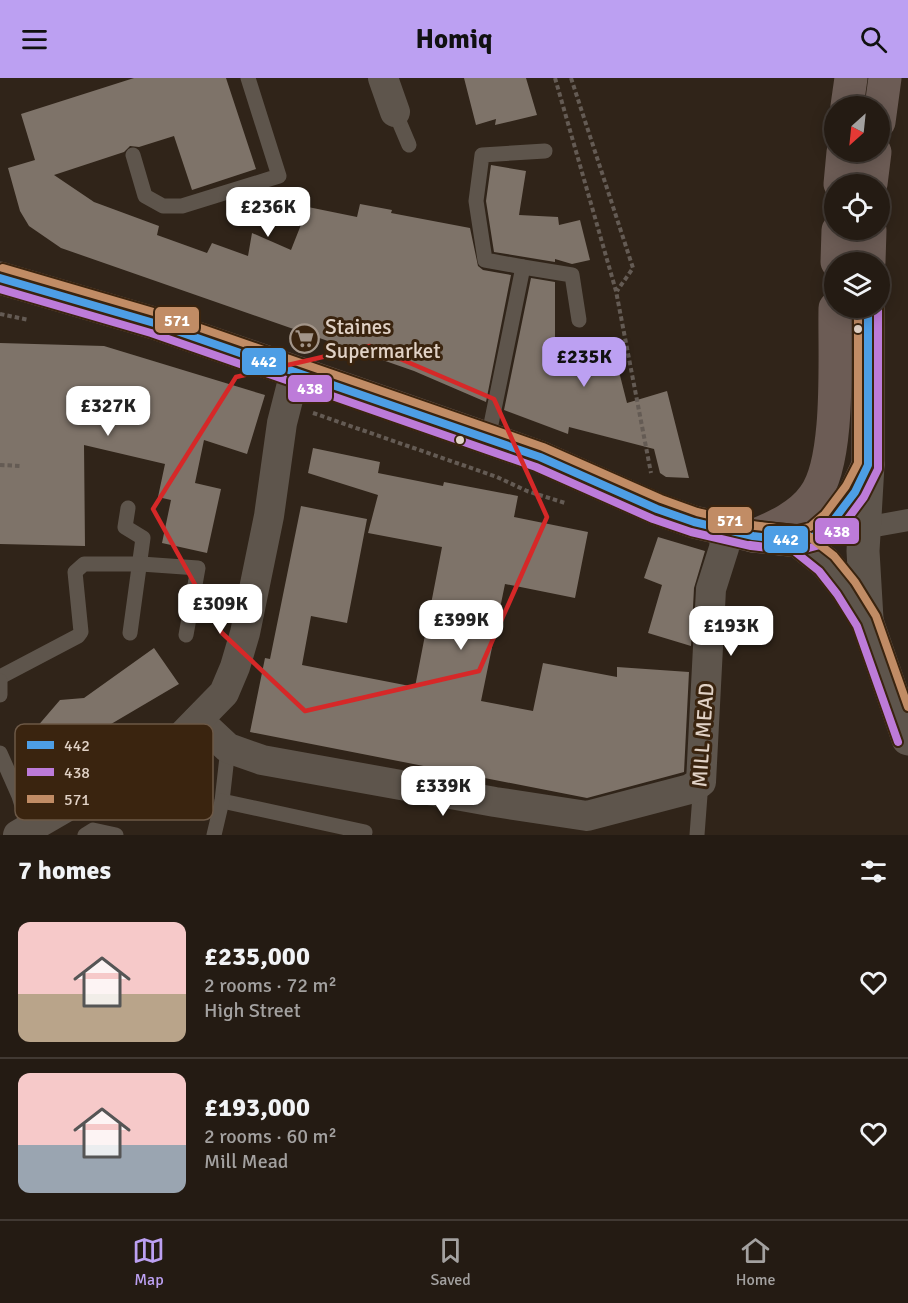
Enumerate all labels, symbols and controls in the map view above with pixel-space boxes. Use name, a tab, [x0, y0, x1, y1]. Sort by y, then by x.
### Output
icon: menu	[18, 23, 51, 56]
text: Homiq	[415, 23, 493, 56]
icon: search	[857, 23, 890, 56]
north arrow	[824, 96, 890, 162]
map controls	[824, 96, 890, 318]
button: locate	[824, 174, 890, 240]
pin: £236K	[226, 187, 310, 238]
text: £236K	[240, 194, 296, 219]
button: layers	[824, 252, 890, 318]
line badge: 571	[154, 306, 200, 334]
text: 571	[164, 311, 190, 331]
place label: Staines Supermarket	[325, 314, 441, 364]
supermarket icon: Staines Supermarket	[288, 323, 320, 355]
unlabelled marker	[852, 323, 864, 335]
pin: £235K	[542, 337, 626, 388]
text: £235K	[556, 344, 612, 369]
line badge: 442	[241, 347, 287, 376]
text: 442	[251, 352, 277, 372]
line badge: 438	[287, 374, 333, 403]
text: 438	[297, 379, 323, 399]
pin: £327K	[66, 386, 150, 437]
text: £327K	[80, 393, 136, 418]
unlabelled marker	[454, 434, 466, 446]
line badge: 571	[707, 506, 753, 534]
text: 571	[717, 511, 743, 531]
line badge: 438	[814, 517, 860, 545]
text: 438	[824, 522, 850, 542]
line badge: 442	[763, 525, 809, 554]
text: 442	[773, 530, 799, 550]
pin: £309K	[178, 584, 262, 635]
text: £309K	[192, 591, 248, 616]
pin: £399K	[419, 600, 503, 651]
pin: £193K	[689, 606, 773, 657]
text: £399K	[433, 607, 489, 632]
text: £193K	[703, 613, 759, 638]
street label: MILL MEAD	[686, 682, 720, 788]
legend	[15, 724, 213, 820]
text: 442	[64, 736, 90, 756]
text: 438	[64, 763, 90, 783]
pin: £339K	[401, 766, 485, 817]
text: £339K	[415, 773, 471, 798]
text: 571	[64, 790, 90, 810]
text: 7 homes	[18, 855, 111, 887]
icon: filters	[857, 855, 890, 888]
text: £235,000	[204, 941, 310, 973]
icon: home	[66, 946, 138, 1018]
icon: heart	[857, 966, 890, 999]
text: 2 rooms · 72 m²	[204, 973, 337, 998]
text: High Street	[204, 998, 301, 1023]
text: £193,000	[204, 1092, 310, 1124]
icon: home	[66, 1097, 138, 1169]
icon: heart	[857, 1117, 890, 1150]
text: 2 rooms · 60 m²	[204, 1124, 337, 1149]
text: Mill Mead	[204, 1149, 288, 1174]
tab: Map	[132, 1234, 165, 1290]
tab: Saved	[430, 1234, 471, 1290]
tab: Home	[736, 1234, 776, 1290]

